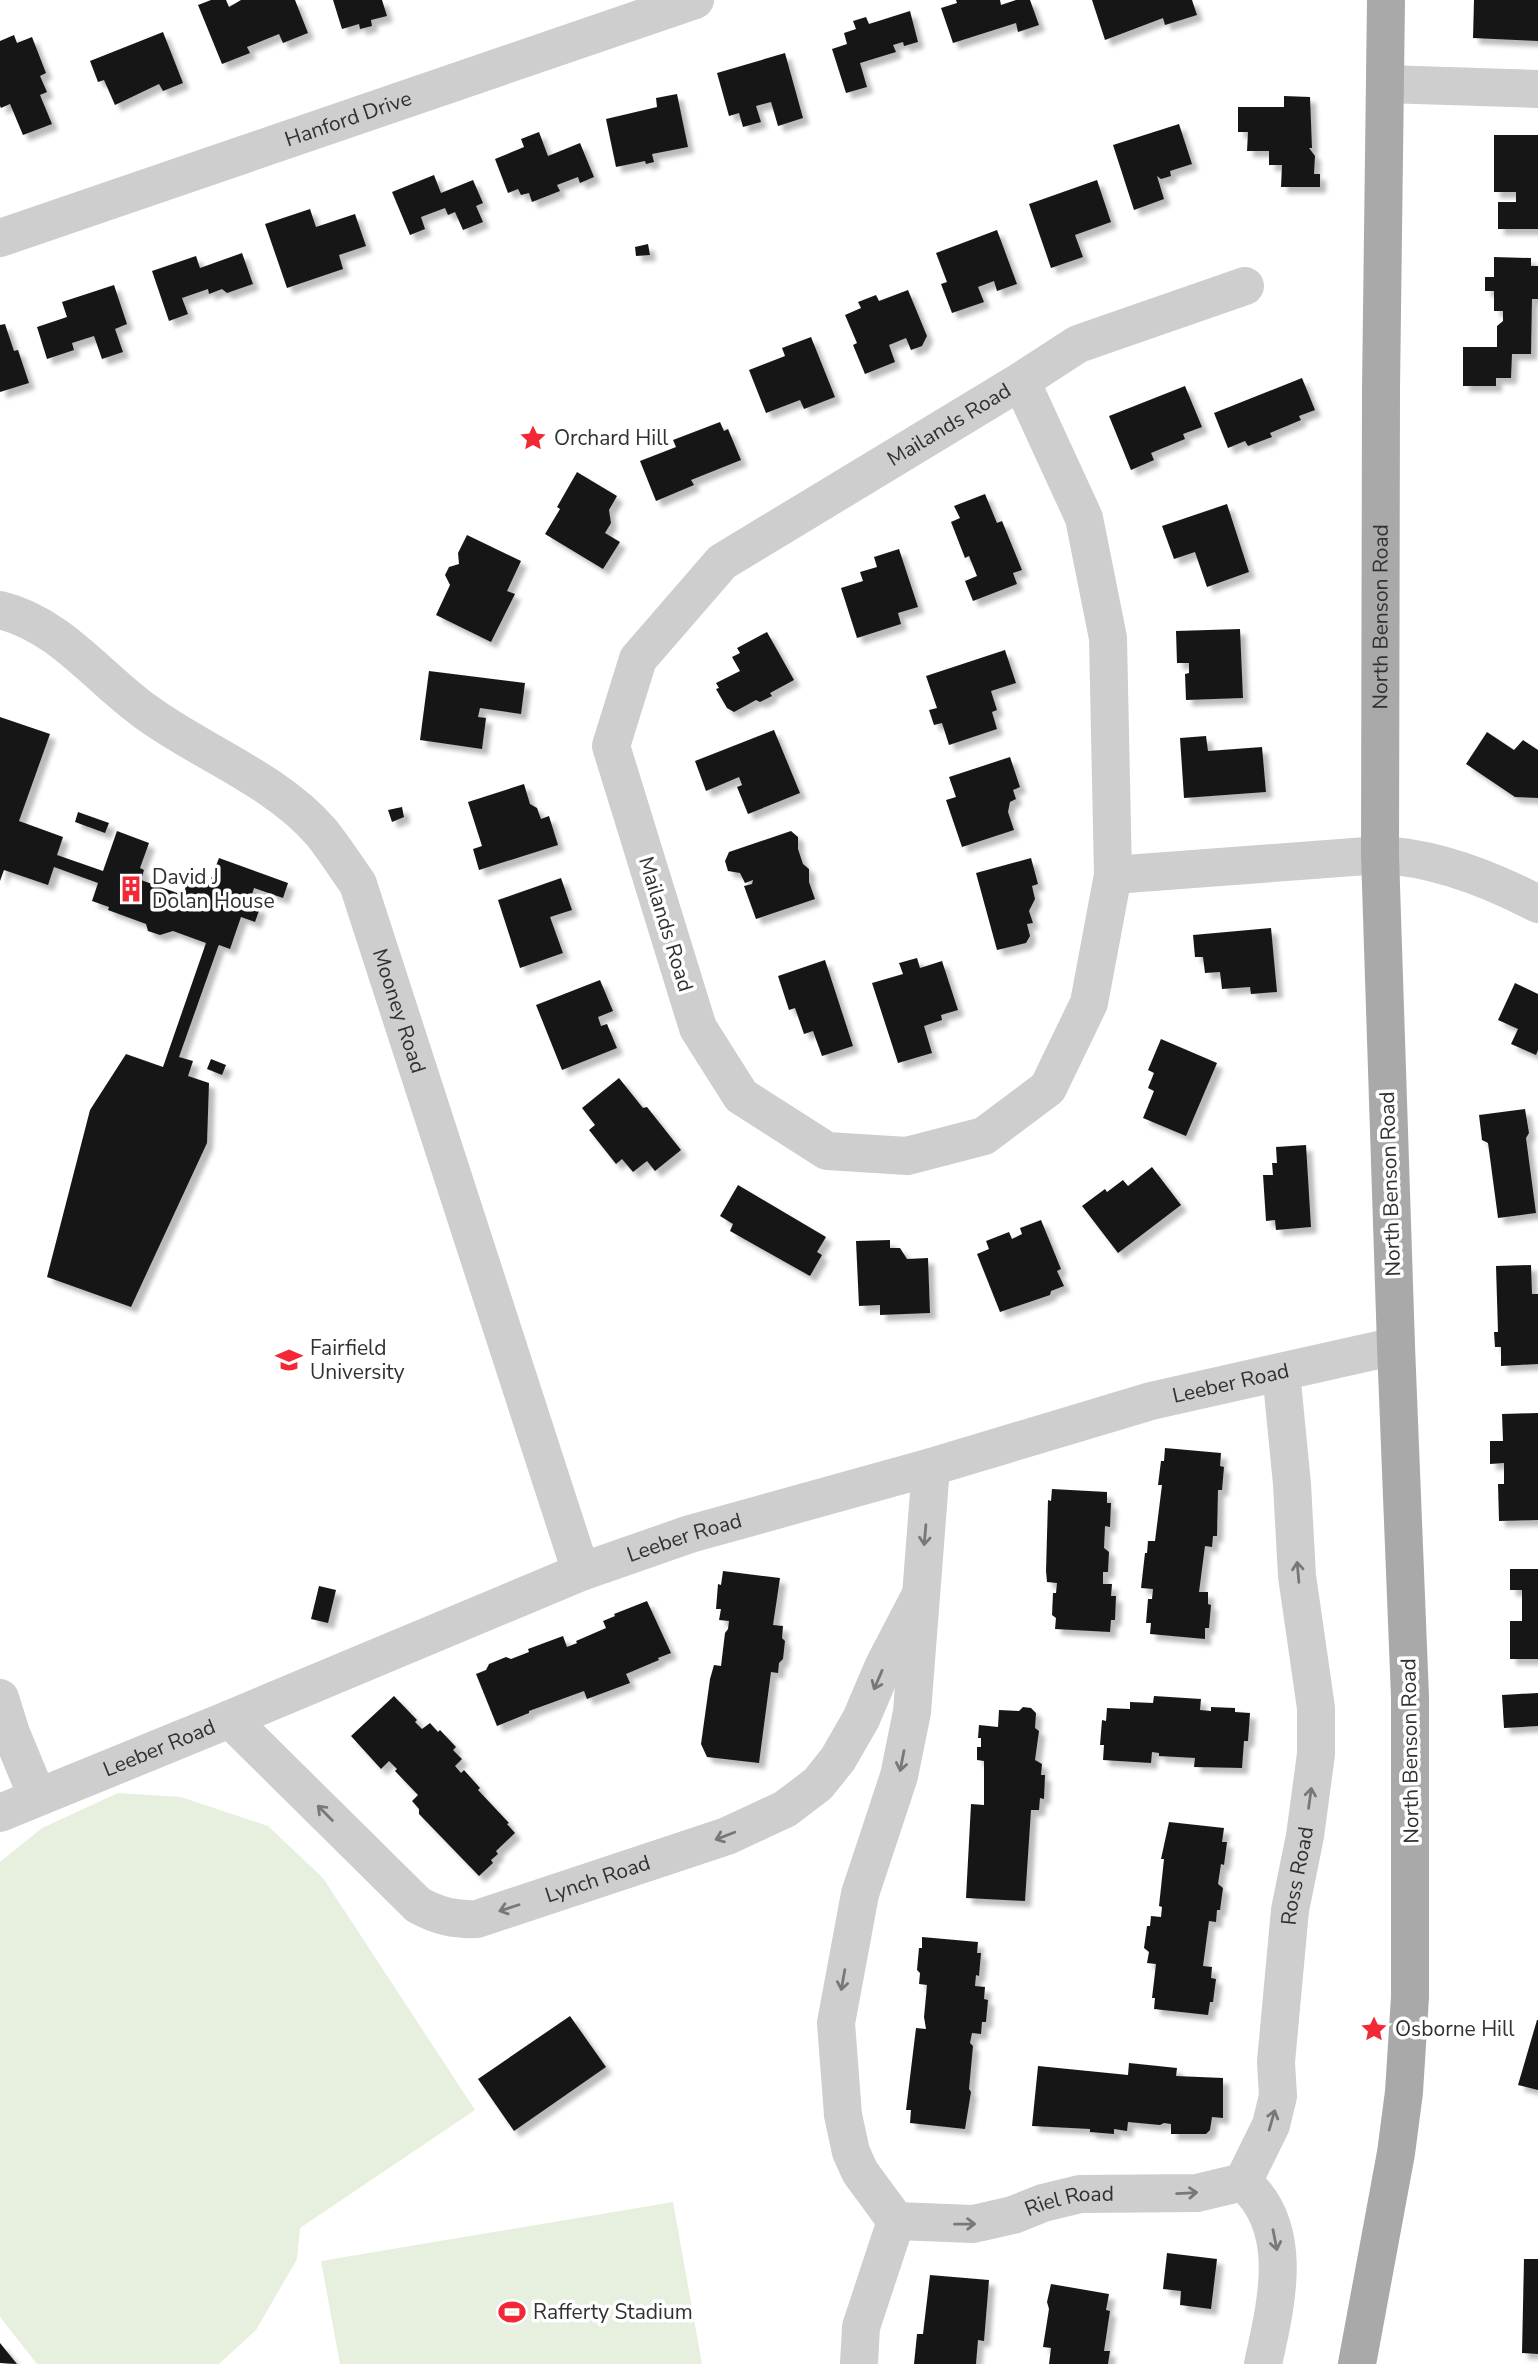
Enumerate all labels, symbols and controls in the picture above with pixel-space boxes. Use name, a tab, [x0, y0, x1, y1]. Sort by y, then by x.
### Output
street label: Hanford Drive	[281, 84, 415, 153]
street label: Mailands Road	[882, 376, 1016, 473]
place icon: Orchard Hill	[518, 423, 548, 453]
place label: Orchard Hill	[554, 424, 669, 452]
street label: North Benson Road	[1366, 524, 1395, 710]
street label: Mailands Road	[632, 853, 700, 995]
place label: David J Dolan House	[152, 863, 275, 915]
building icon: David J Dolan House	[116, 874, 146, 904]
street label: Mooney Road	[366, 945, 432, 1077]
street label: North Benson Road	[1373, 1091, 1407, 1277]
place label: Fairfield University	[310, 1334, 405, 1386]
school or university icon: Fairfield University	[274, 1345, 304, 1375]
street label: Leeber Road	[1170, 1356, 1292, 1410]
street label: Leeber Road	[623, 1506, 745, 1569]
one-way arrow	[918, 1523, 931, 1545]
one-way arrow	[1291, 1561, 1304, 1584]
street label: North Benson Road	[1394, 1658, 1426, 1844]
one-way arrow	[870, 1669, 883, 1691]
street label: Leeber Road	[99, 1712, 220, 1783]
one-way arrow	[895, 1749, 909, 1772]
one-way arrow	[1304, 1787, 1317, 1810]
one-way arrow	[316, 1804, 333, 1821]
street label: Ross Road	[1275, 1825, 1320, 1926]
one-way arrow	[715, 1831, 737, 1844]
street label: Lynch Road	[541, 1848, 654, 1909]
one-way arrow	[499, 1903, 521, 1916]
one-way arrow	[836, 1968, 849, 1991]
place icon: Osborne Hill	[1359, 2014, 1389, 2044]
place label: Osborne Hill	[1395, 2015, 1515, 2043]
one-way arrow	[1266, 2109, 1279, 2131]
street label: Riel Road	[1020, 2180, 1114, 2223]
one-way arrow	[1176, 2186, 1198, 2199]
one-way arrow	[953, 2217, 976, 2230]
one-way arrow	[1268, 2228, 1282, 2251]
sports icon: Rafferty Stadium	[497, 2297, 527, 2327]
place label: Rafferty Stadium	[533, 2298, 693, 2326]

